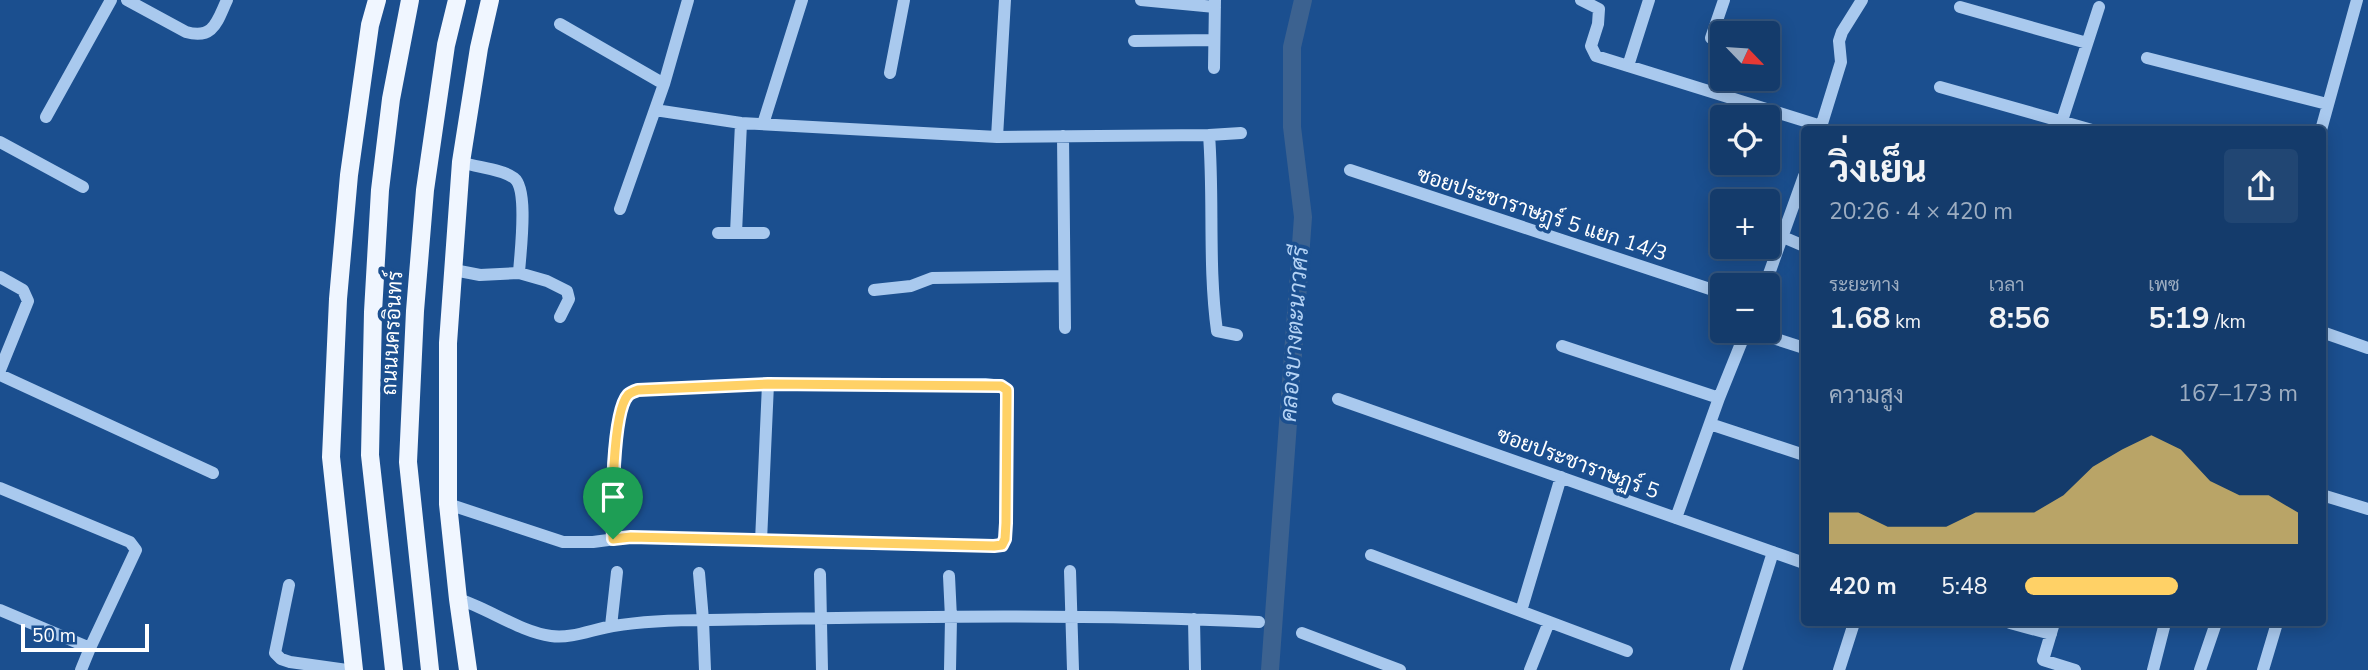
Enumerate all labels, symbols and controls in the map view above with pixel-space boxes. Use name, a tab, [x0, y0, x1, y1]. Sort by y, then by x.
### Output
north arrow	[1710, 21, 1780, 91]
map controls	[1710, 21, 1780, 343]
button: locate	[1710, 105, 1780, 175]
text: วิ่งเย็น	[1829, 144, 1927, 195]
button: share	[2224, 149, 2298, 223]
street label: ซอยประชาราษฎร์ 5 แยก 14/3	[1413, 160, 1671, 268]
button: +	[1710, 189, 1780, 259]
text: 20:26 · 4 × 420 m	[1829, 196, 2013, 227]
water label: คลองบางตะนาวศรี	[1273, 243, 1316, 423]
street label: ถนนนครอินทร์	[375, 270, 409, 396]
text: ระยะทาง	[1829, 272, 1900, 298]
text: เวลา	[1989, 272, 2025, 298]
text: เพซ	[2148, 272, 2180, 298]
button: −	[1710, 273, 1780, 343]
text: 1.68	[1829, 298, 1890, 339]
text: 8:56	[1989, 298, 2050, 339]
text: 5:19	[2148, 298, 2210, 339]
text: km	[1890, 309, 1921, 335]
text: /km	[2210, 309, 2246, 335]
text: 167–173 m	[2178, 378, 2298, 409]
text: ความสูง	[1829, 380, 1904, 411]
street label: ซอยประชาราษฏร์ 5	[1493, 421, 1663, 505]
pin	[583, 467, 643, 539]
icon: arrive	[594, 478, 632, 516]
text: 420 m	[1829, 571, 1897, 602]
text: 5:48	[1941, 571, 1988, 602]
scale bar	[21, 621, 149, 653]
text: 50 m	[32, 623, 76, 649]

